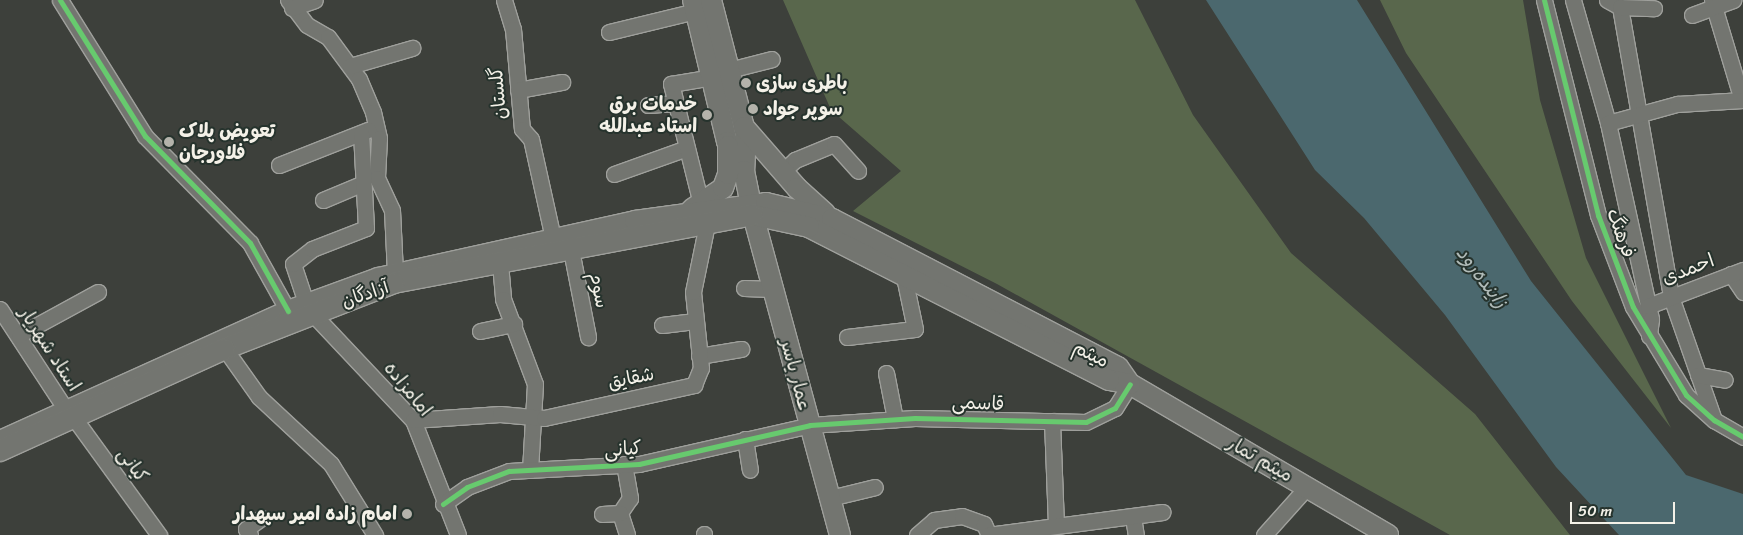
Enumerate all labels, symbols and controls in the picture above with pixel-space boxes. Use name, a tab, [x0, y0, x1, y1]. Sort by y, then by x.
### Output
street label: گلستان	[484, 66, 512, 120]
place label: باطری سازی	[756, 72, 847, 94]
marker: باطری سازی	[740, 77, 752, 89]
place label: خدمات برق استاد عبدالله	[599, 93, 697, 137]
place label: سوپر جواد	[763, 98, 843, 120]
marker: سوپر جواد	[747, 103, 759, 115]
marker: خدمات برق استاد عبدالله	[701, 109, 713, 121]
place label: تعویض پلاک فلاورجان	[179, 120, 275, 164]
marker: تعویض پلاک فلاورجان	[163, 136, 175, 148]
street label: فرهنگ	[1602, 205, 1640, 261]
water label: زاینده‌رود	[1451, 241, 1513, 313]
street label: احمدی	[1659, 249, 1717, 289]
street label: سوم	[584, 270, 614, 310]
street label: آزادگان	[338, 275, 392, 313]
street label: استاد شهریار	[14, 302, 86, 396]
street label: عمار یاسر	[775, 336, 817, 414]
street label: میثم	[1069, 336, 1113, 372]
street label: امامزاده	[379, 357, 437, 421]
street label: شقایق	[606, 362, 656, 394]
street label: قاسمی	[951, 391, 1005, 415]
street label: میثم تمار	[1223, 431, 1297, 487]
street label: کیانی	[603, 436, 643, 462]
street label: کیانی	[113, 443, 153, 487]
scale bar	[1573, 492, 1678, 524]
text: 50 m	[1578, 498, 1612, 524]
place label: امام زاده امیر سپهدار	[233, 503, 397, 525]
marker: امام زاده امیر سپهدار	[401, 508, 413, 520]

